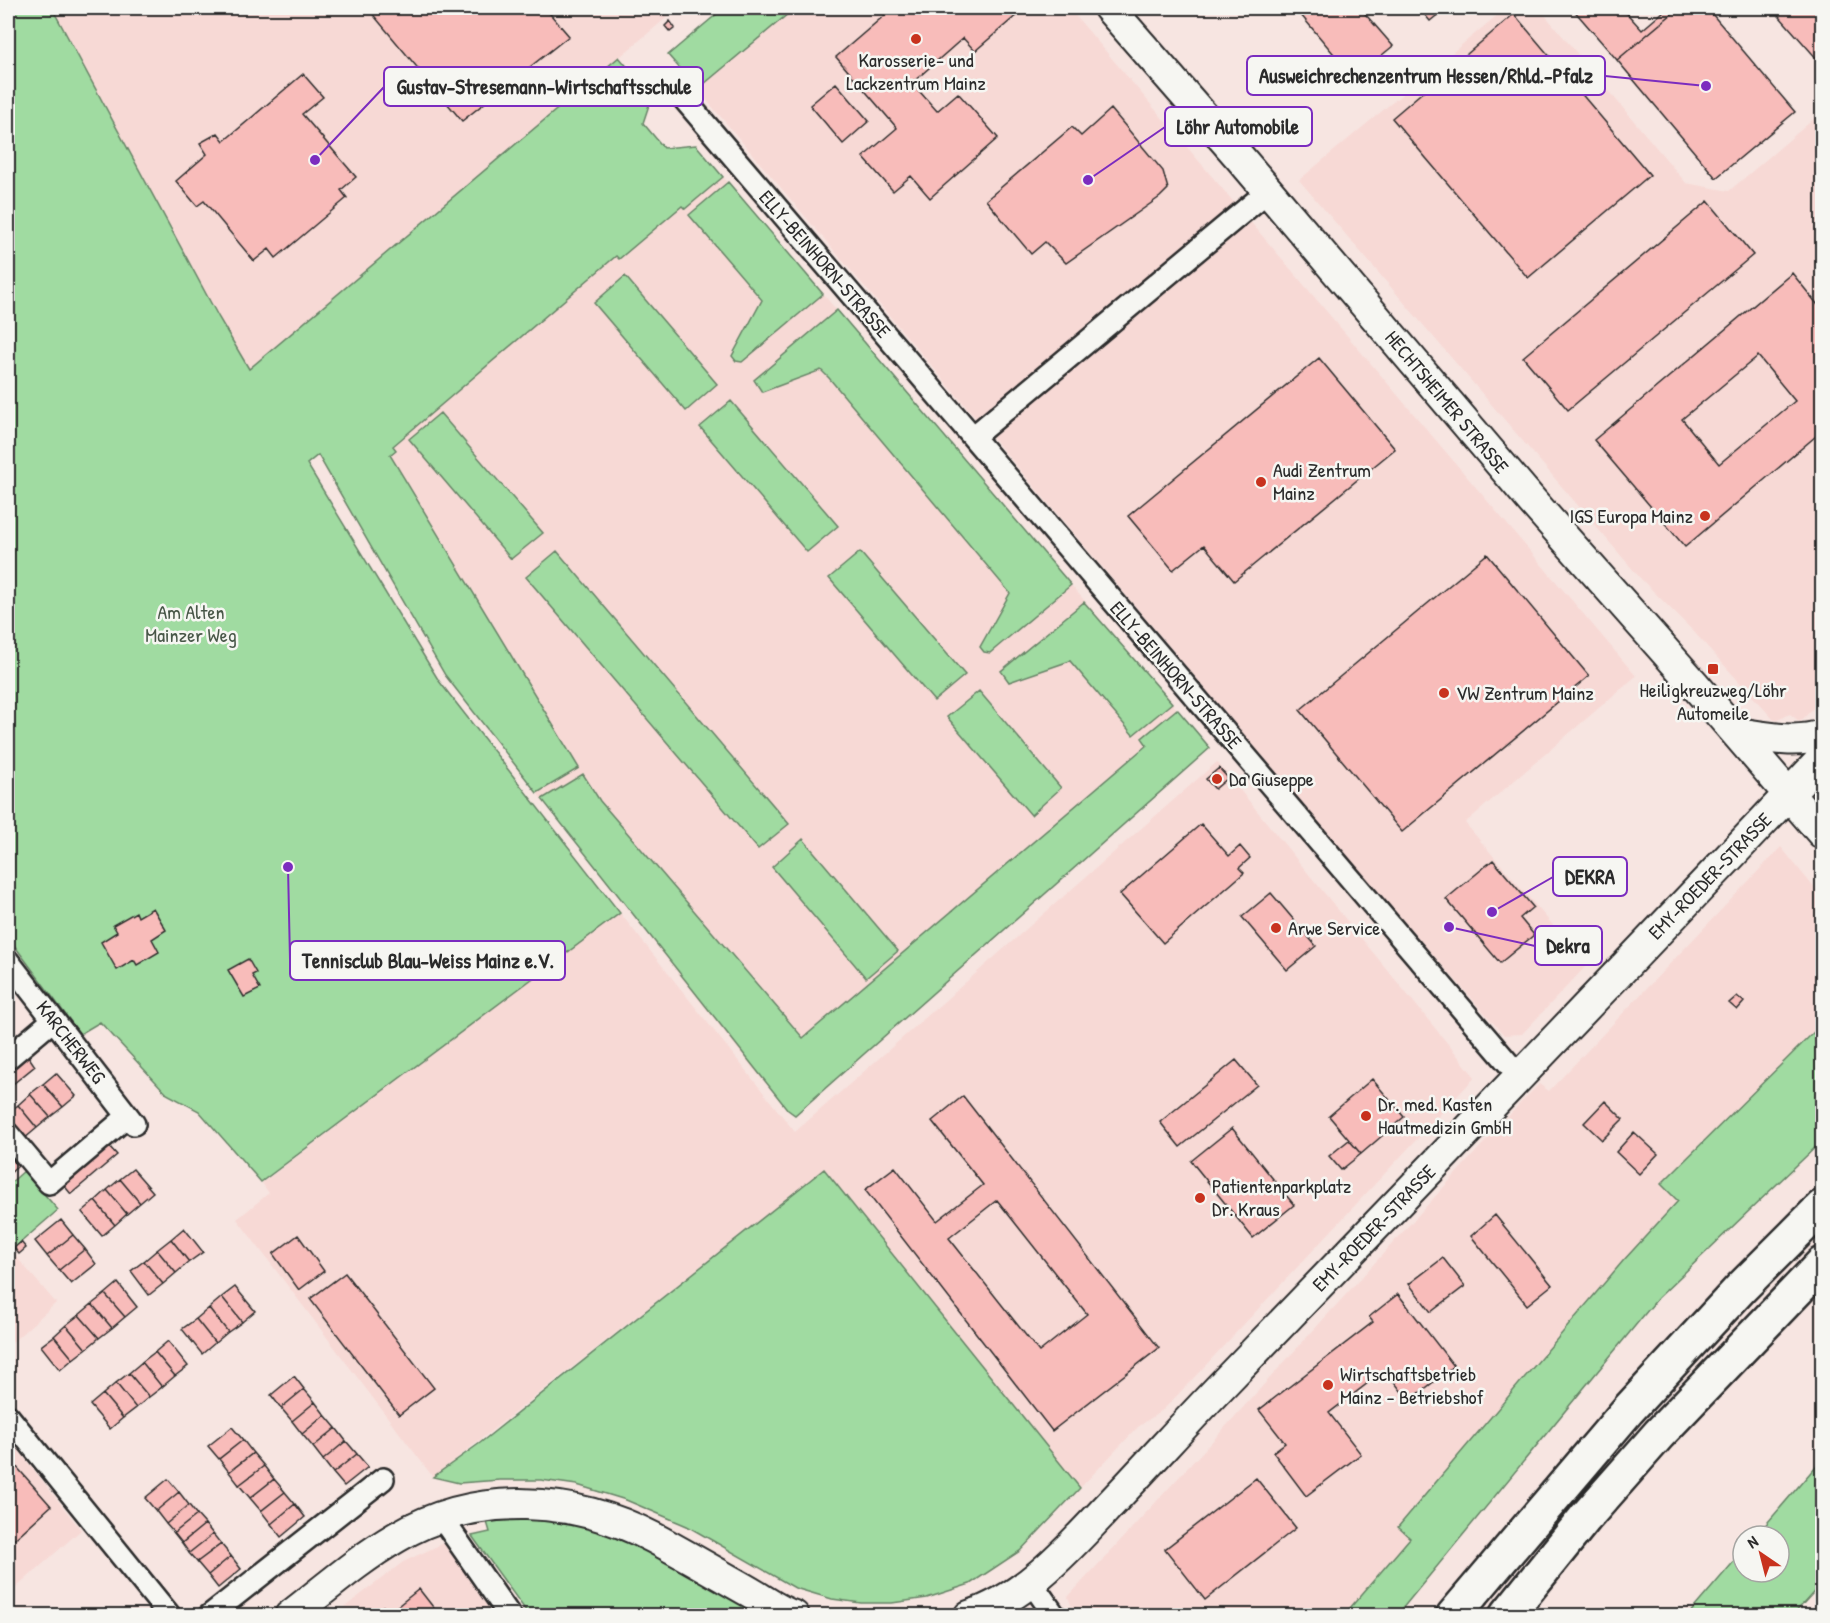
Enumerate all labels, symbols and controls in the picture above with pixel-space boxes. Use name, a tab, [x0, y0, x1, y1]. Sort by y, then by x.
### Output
marker: Karosserie- und Lackzentrum Mainz	[909, 32, 923, 46]
place label: Karosserie- und Lackzentrum Mainz	[846, 46, 986, 96]
callout: Ausweichrechenzentrum Hessen/Rhld.-Pfalz	[1247, 56, 1605, 95]
text: Ausweichrechenzentrum Hessen/Rhld.-Pfalz	[1259, 61, 1593, 90]
callout: Gustav-Stresemann-Wirtschaftsschule	[384, 67, 703, 106]
text: Gustav-Stresemann-Wirtschaftsschule	[396, 72, 692, 101]
callout: Löhr Automobile	[1165, 107, 1312, 146]
text: Löhr Automobile	[1177, 112, 1300, 141]
street label: ELLY-BEINHORN-STRASSE	[754, 184, 897, 344]
street label: HECHTSHEIMER STRASSE	[1380, 324, 1515, 479]
place label: Audi Zentrum Mainz	[1273, 456, 1371, 506]
marker: Audi Zentrum Mainz	[1254, 475, 1268, 489]
place label: IGS Europa Mainz	[1570, 502, 1693, 529]
marker: IGS Europa Mainz	[1698, 509, 1712, 523]
street label: ELLY-BEINHORN-STRASSE	[1105, 595, 1248, 755]
park label: Am Alten Mainzer Weg	[145, 598, 237, 648]
marker: Heiligkreuzweg/Löhr Automeile	[1706, 662, 1720, 676]
place label: Heiligkreuzweg/Löhr Automeile	[1639, 676, 1787, 726]
place label: VW Zentrum Mainz	[1456, 679, 1594, 706]
marker: VW Zentrum Mainz	[1437, 686, 1451, 700]
place label: Da Giuseppe	[1229, 765, 1314, 792]
marker: Da Giuseppe	[1210, 772, 1224, 786]
street label: EMY-ROEDER-STRASSE	[1642, 806, 1777, 945]
callout: DEKRA	[1553, 857, 1627, 896]
text: DEKRA	[1565, 862, 1616, 891]
place label: Arwe Service	[1288, 914, 1380, 941]
marker: Arwe Service	[1269, 921, 1283, 935]
callout: Dekra	[1535, 926, 1602, 965]
text: Dekra	[1546, 931, 1590, 960]
callout: Tennisclub Blau-Weiss Mainz e.V.	[290, 941, 565, 980]
text: Tennisclub Blau-Weiss Mainz e.V.	[301, 946, 554, 975]
street label: KARCHERWEG	[30, 995, 113, 1089]
place label: Dr. med. Kasten Hautmedizin GmbH	[1378, 1090, 1511, 1140]
marker: Dr. med. Kasten Hautmedizin GmbH	[1359, 1109, 1373, 1123]
street label: EMY-ROEDER-STRASSE	[1306, 1158, 1441, 1297]
place label: Patientenparkplatz Dr. Kraus	[1212, 1172, 1352, 1222]
marker: Patientenparkplatz Dr. Kraus	[1193, 1191, 1207, 1205]
place label: Wirtschaftsbetrieb Mainz - Betriebshof	[1340, 1360, 1484, 1410]
marker: Wirtschaftsbetrieb Mainz - Betriebshof	[1321, 1378, 1335, 1392]
north arrow	[1731, 1524, 1791, 1584]
text: N	[1743, 1530, 1763, 1553]

